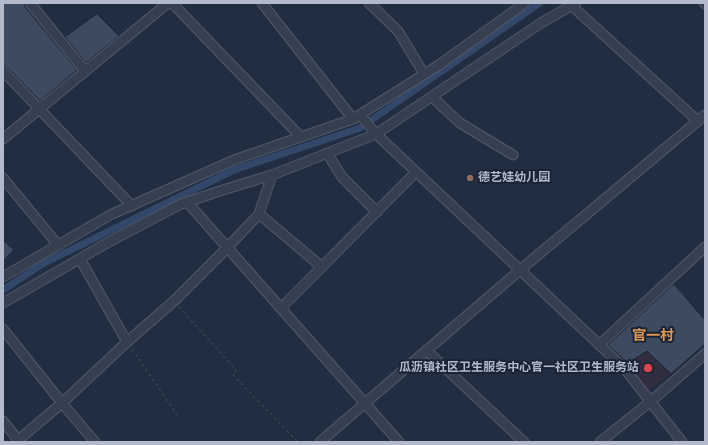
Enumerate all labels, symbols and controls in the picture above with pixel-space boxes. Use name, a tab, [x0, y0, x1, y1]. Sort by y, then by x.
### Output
place label: 德艺娃幼儿园	[478, 171, 550, 185]
marker: 德艺娃幼儿园	[465, 173, 475, 183]
district label: 官一村	[632, 328, 674, 344]
place label: 瓜沥镇社区卫生服务中心官一社区卫生服务站	[399, 361, 639, 375]
marker: 瓜沥镇社区卫生服务中心官一社区卫生服务站	[642, 362, 654, 374]

